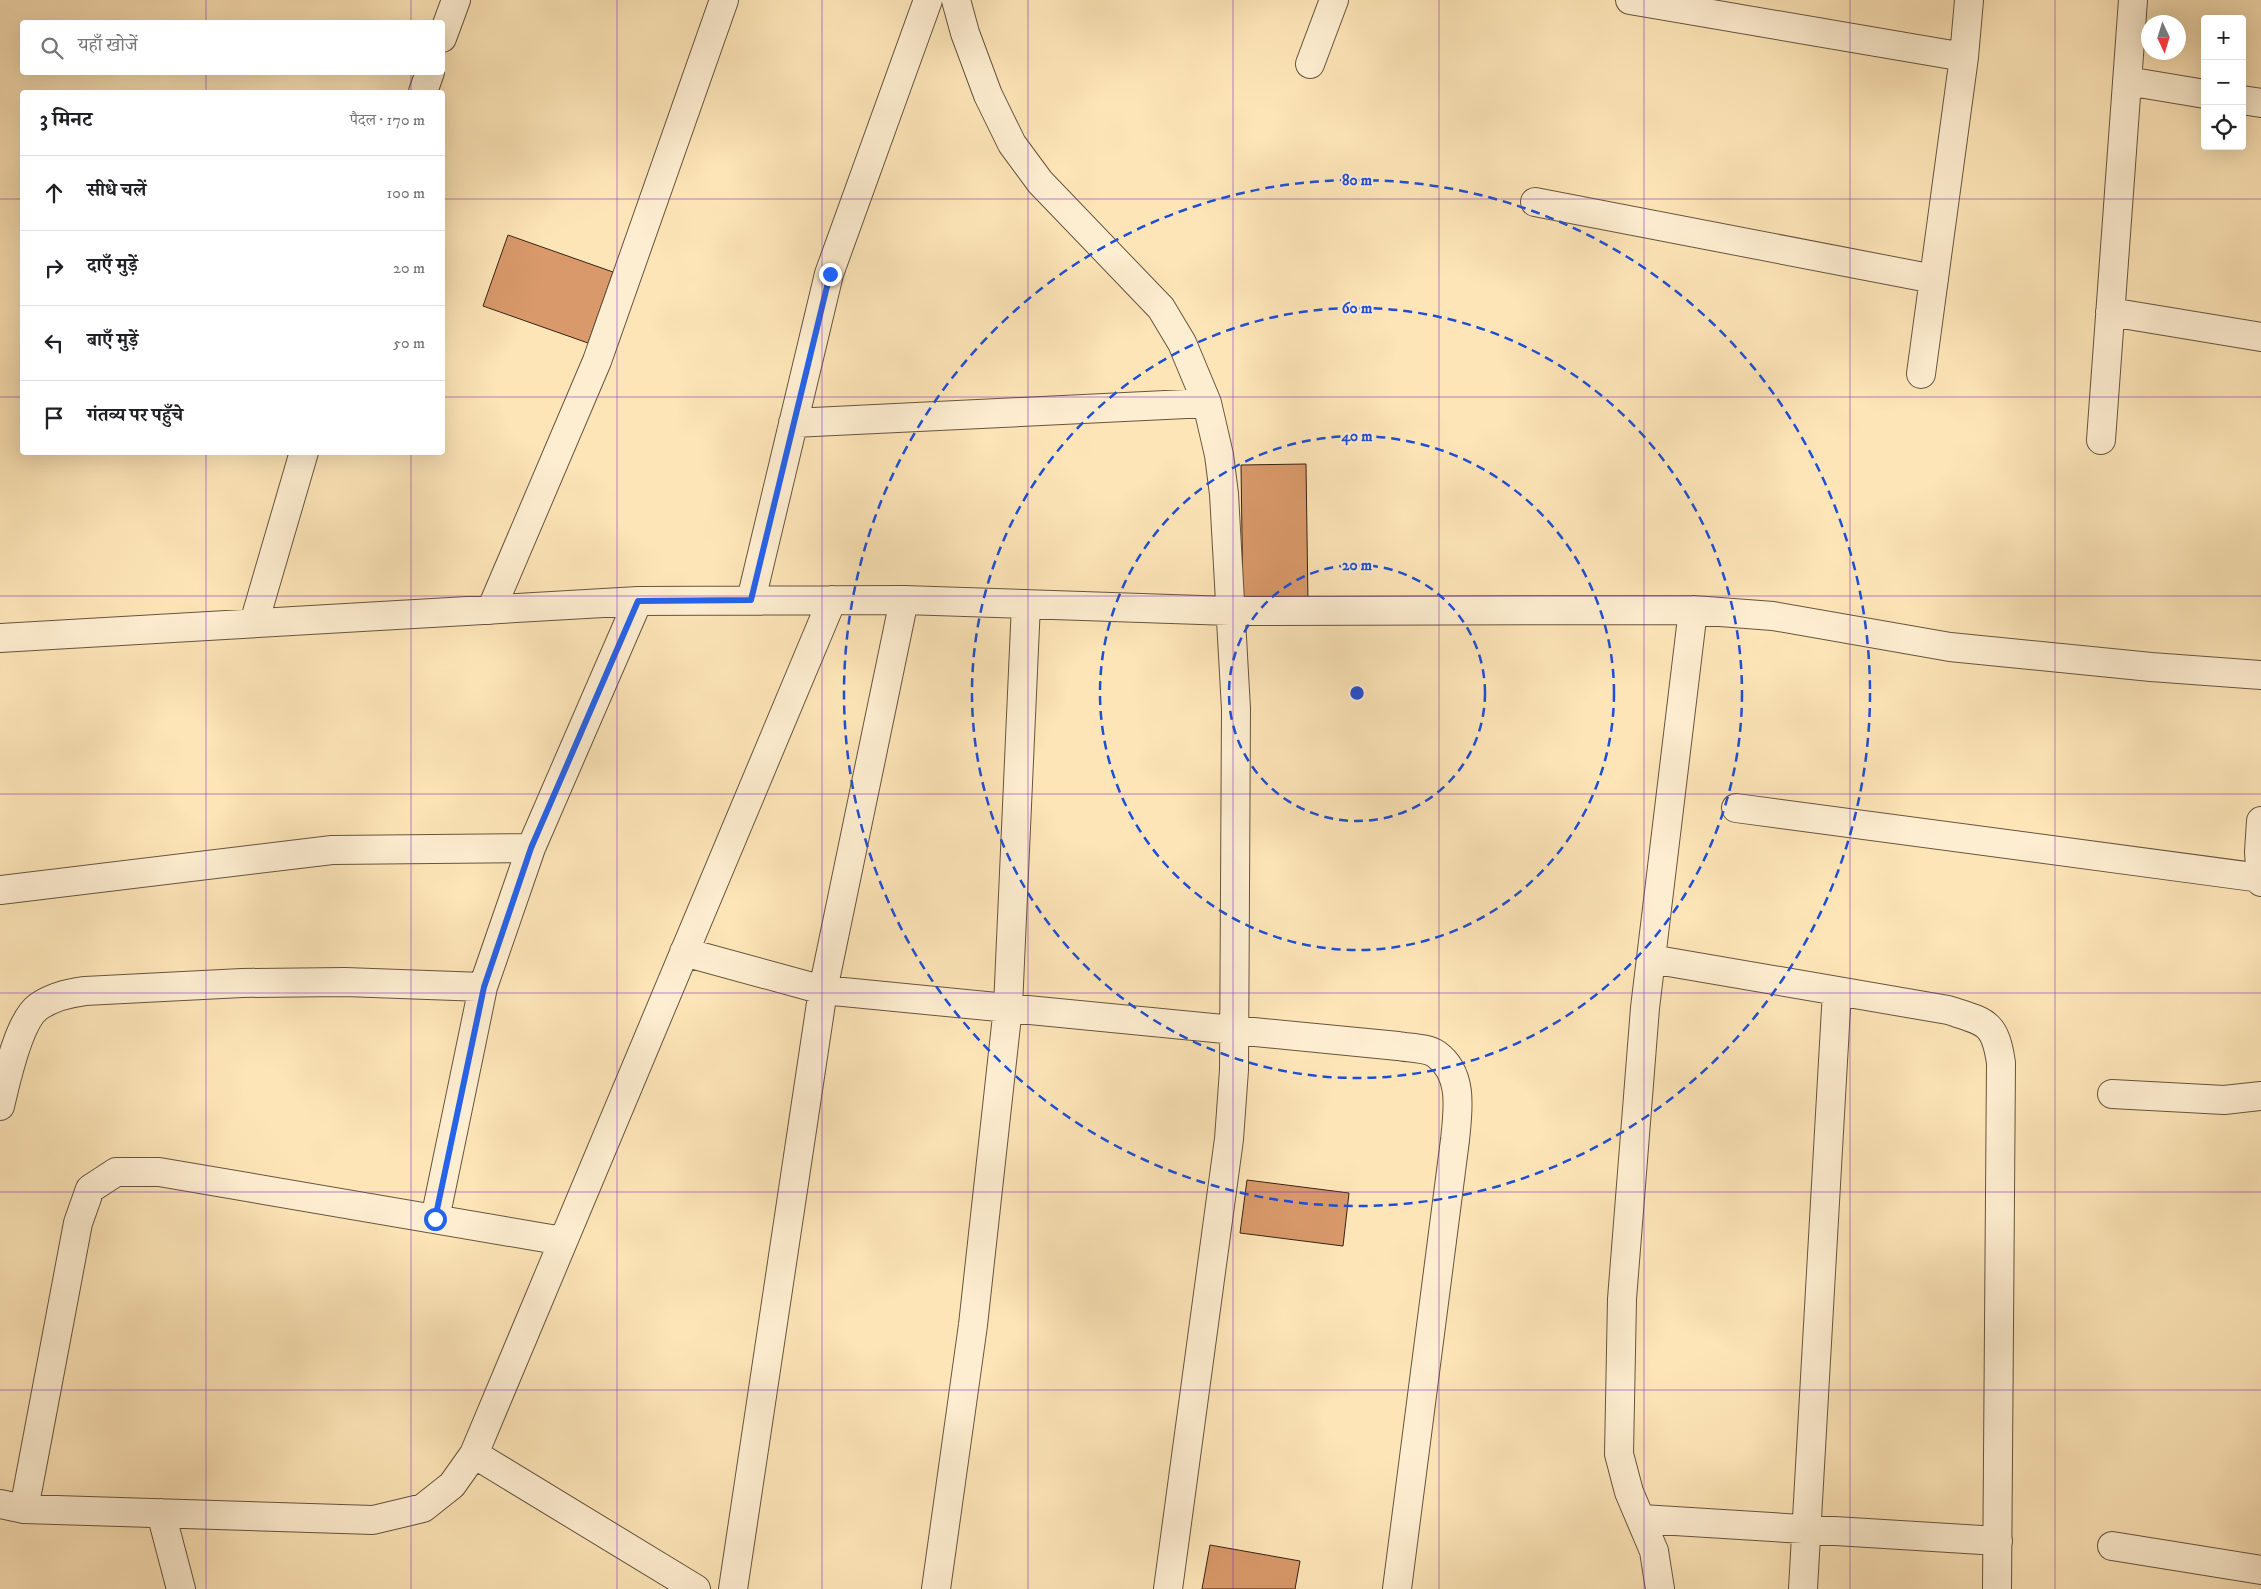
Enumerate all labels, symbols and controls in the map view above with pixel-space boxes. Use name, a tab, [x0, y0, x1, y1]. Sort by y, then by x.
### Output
north arrow	[2141, 15, 2186, 60]
map controls	[2201, 15, 2246, 150]
button: +	[2201, 15, 2246, 60]
search box	[20, 20, 445, 75]
icon: search	[38, 34, 66, 62]
text: यहाँ खोजें	[78, 34, 138, 57]
button: −	[2201, 60, 2246, 105]
button: locate	[2201, 105, 2246, 150]
text: 3 मिनट	[40, 107, 92, 133]
text: पैदल · 170 m	[350, 110, 425, 130]
text: 80 m	[1342, 171, 1373, 190]
icon: ahead	[40, 179, 68, 207]
text: सीधे चलें	[87, 179, 146, 202]
text: 100 m	[387, 183, 425, 203]
icon: right	[40, 254, 68, 282]
text: दाएँ मुड़ें	[87, 254, 138, 277]
text: 20 m	[393, 258, 425, 278]
route end	[819, 263, 842, 286]
text: 60 m	[1342, 299, 1373, 318]
icon: left	[40, 329, 68, 357]
text: बाएँ मुड़ें	[87, 329, 138, 352]
text: 50 m	[393, 333, 425, 353]
icon: arrive	[40, 404, 68, 432]
text: गंतव्य पर पहुँचे	[87, 404, 183, 427]
text: 40 m	[1340, 427, 1373, 446]
text: 20 m	[1342, 556, 1373, 575]
centre of rings	[1348, 684, 1366, 702]
route start	[424, 1208, 447, 1231]

